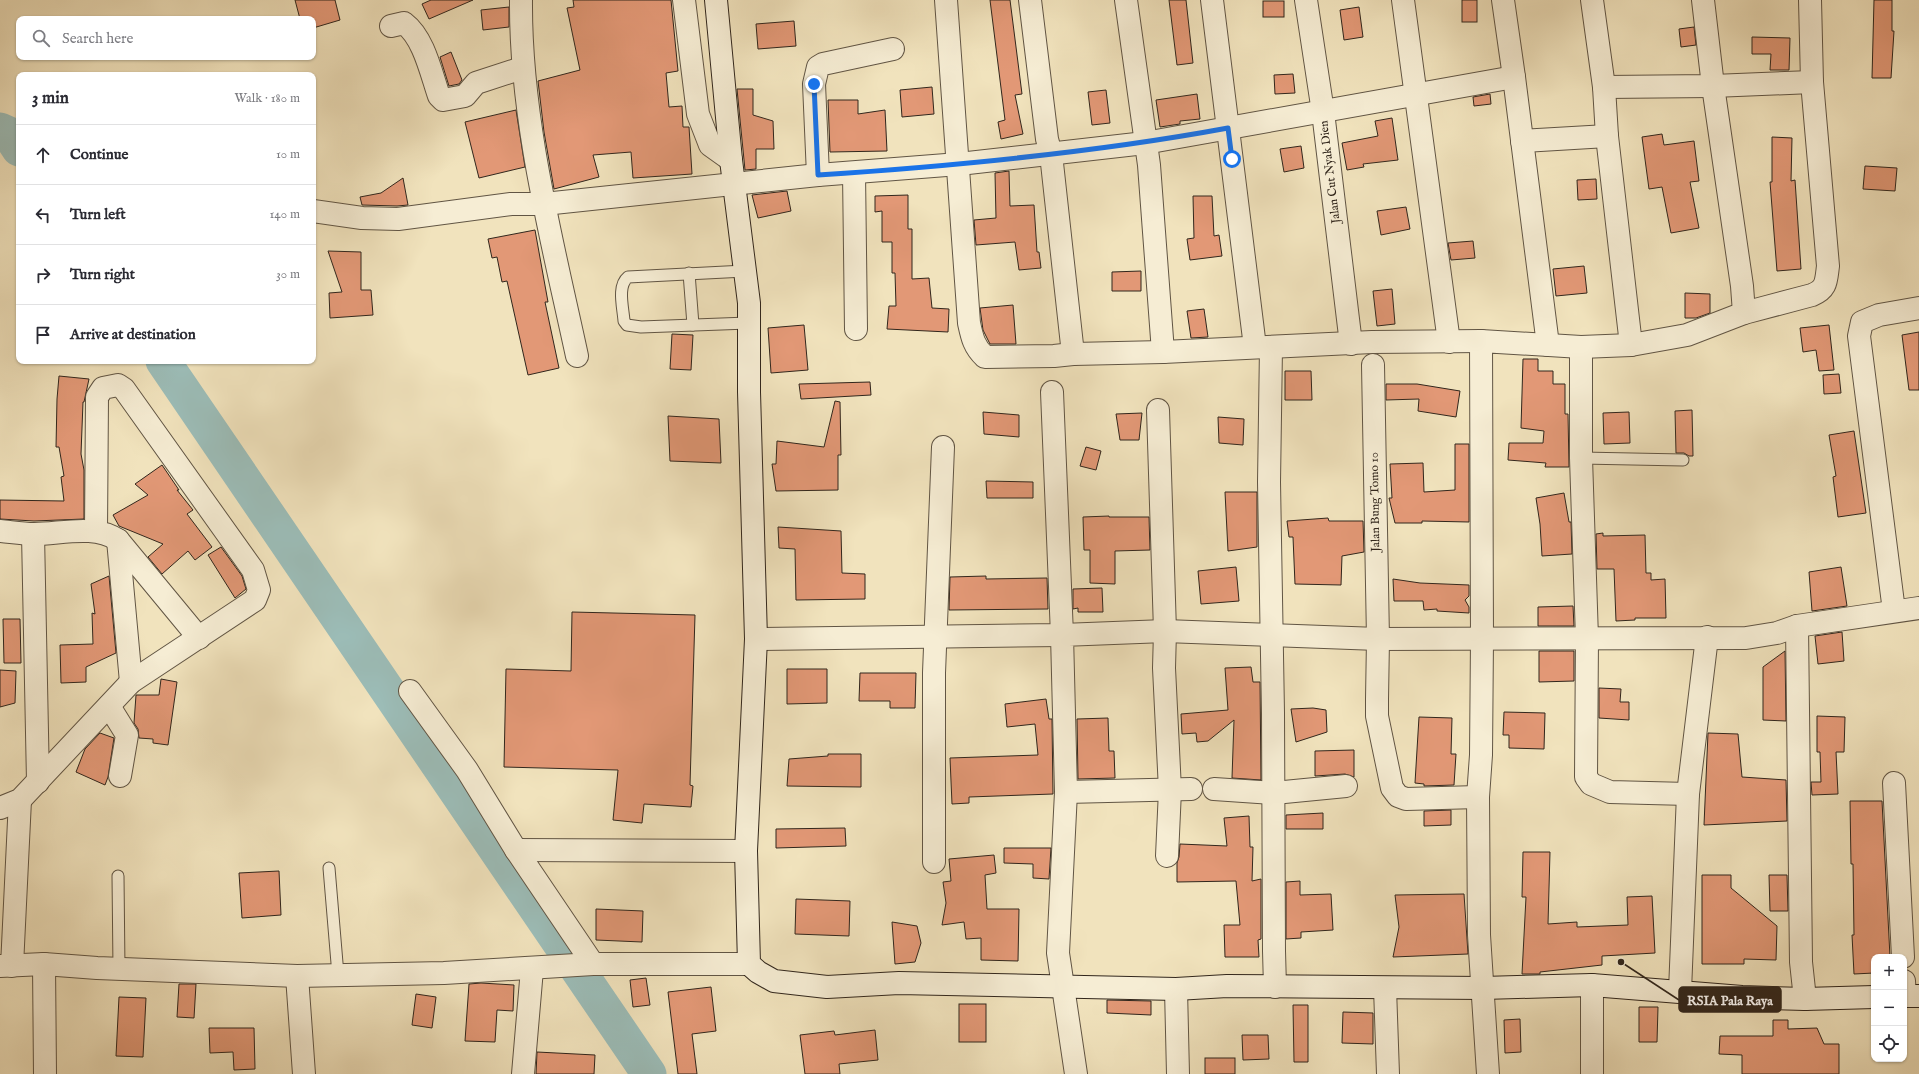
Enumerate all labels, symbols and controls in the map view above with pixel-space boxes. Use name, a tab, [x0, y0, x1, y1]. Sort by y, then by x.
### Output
search box	[16, 16, 316, 60]
icon: search	[30, 27, 52, 49]
text: Search here	[62, 29, 133, 48]
route end	[805, 75, 823, 93]
text: 3 min	[32, 88, 69, 109]
text: Walk · 180 m	[235, 90, 300, 107]
street label: Jalan Cut Nyak Dien	[1316, 119, 1345, 226]
icon: ahead	[32, 144, 54, 166]
text: Continue	[70, 145, 128, 164]
text: 10 m	[276, 146, 300, 163]
route start	[1223, 150, 1241, 168]
icon: left	[32, 204, 54, 226]
text: Turn left	[70, 205, 126, 224]
text: 140 m	[270, 206, 300, 223]
icon: right	[32, 264, 54, 286]
text: Turn right	[70, 265, 135, 284]
text: 30 m	[276, 266, 300, 283]
icon: arrive	[32, 324, 54, 346]
text: Arrive at destination	[70, 325, 196, 344]
street label: Jalan Bung Tomo 10	[1367, 452, 1384, 554]
map controls	[1871, 954, 1907, 1062]
button: +	[1871, 954, 1907, 990]
callout: RSIA Pala Raya	[1679, 987, 1781, 1012]
button: −	[1871, 990, 1907, 1026]
text: RSIA Pala Raya	[1687, 993, 1773, 1010]
button: locate	[1871, 1026, 1907, 1062]

